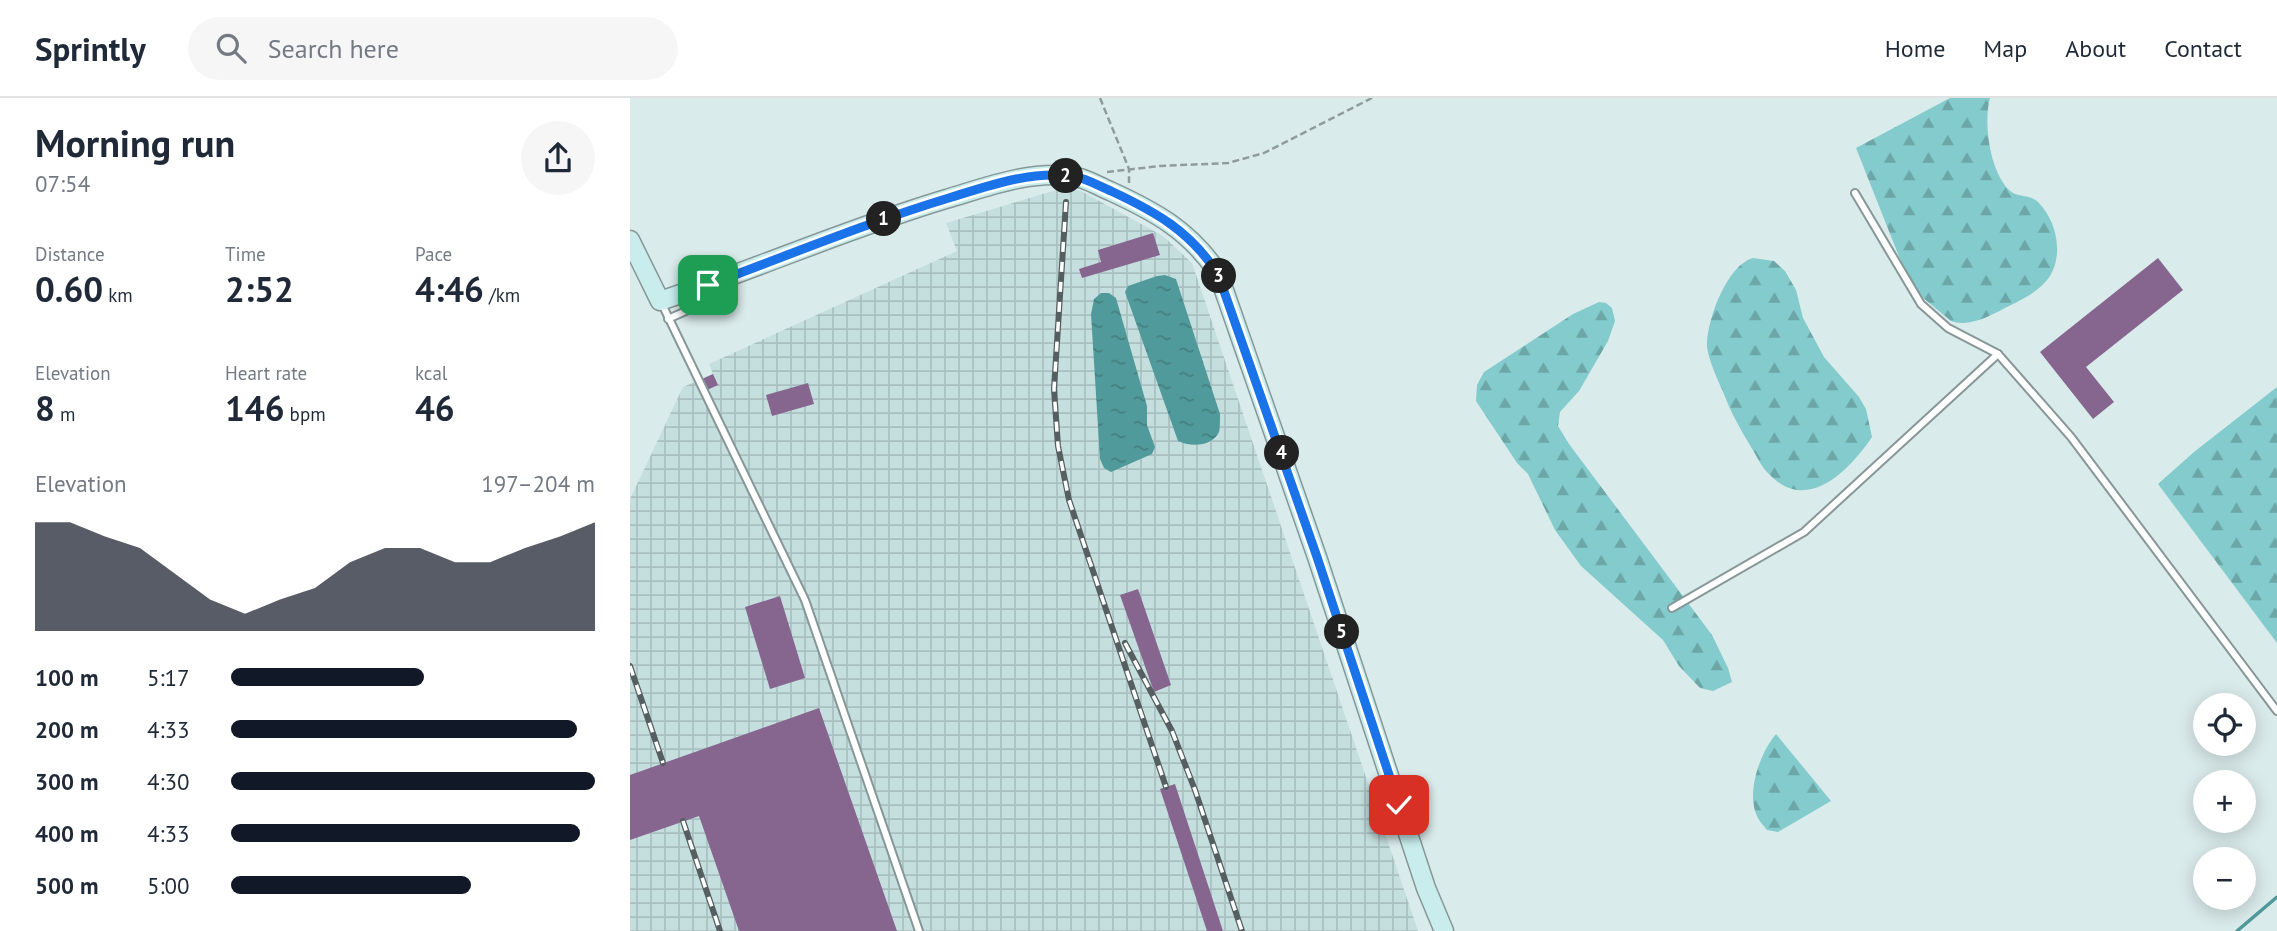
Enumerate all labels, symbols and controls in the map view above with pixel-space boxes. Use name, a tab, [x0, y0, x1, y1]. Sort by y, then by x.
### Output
search box	[188, 17, 678, 80]
text: Sprintly	[35, 27, 146, 70]
icon: search	[212, 29, 250, 67]
text: Search here	[268, 32, 399, 65]
text: Home	[1885, 33, 1945, 64]
text: Map	[1983, 33, 2027, 64]
text: About	[2065, 33, 2126, 64]
text: Contact	[2164, 33, 2242, 64]
text: Morning run	[35, 118, 235, 167]
button: share	[521, 121, 595, 195]
pin: 2	[1048, 158, 1083, 194]
text: 2	[1060, 163, 1071, 187]
text: 07:54	[35, 169, 90, 198]
pin: 1	[866, 202, 902, 236]
text: 1	[878, 206, 889, 230]
text: Distance	[35, 242, 105, 266]
text: Time	[225, 242, 266, 266]
text: Pace	[415, 242, 452, 266]
pin	[678, 255, 738, 315]
pin: 3	[1202, 258, 1236, 294]
text: 3	[1213, 263, 1224, 287]
text: 0.60	[35, 266, 103, 312]
text: 2:52	[225, 266, 294, 312]
text: 4:46	[415, 266, 484, 312]
icon: arrive	[689, 266, 727, 304]
text: km	[103, 283, 133, 307]
text: /km	[484, 283, 520, 307]
text: Elevation	[35, 361, 111, 385]
text: Heart rate	[225, 361, 307, 385]
text: kcal	[415, 361, 447, 385]
text: 8	[35, 385, 55, 431]
text: 146	[225, 385, 285, 431]
text: 46	[415, 385, 455, 431]
text: m	[55, 402, 75, 426]
text: bpm	[285, 402, 326, 426]
pin: 4	[1264, 436, 1300, 470]
text: 4	[1276, 440, 1287, 464]
text: Elevation	[35, 469, 127, 498]
text: 197–204 m	[481, 469, 595, 498]
pin: 5	[1324, 614, 1360, 650]
text: 5	[1336, 619, 1347, 643]
text: 100 m	[35, 663, 98, 692]
text: 5:17	[147, 663, 190, 692]
map controls	[2193, 693, 2256, 910]
button: locate	[2193, 693, 2256, 756]
text: 200 m	[35, 715, 98, 744]
text: 4:33	[147, 715, 190, 744]
text: 300 m	[35, 767, 98, 796]
text: 4:30	[147, 767, 190, 796]
button: +	[2193, 770, 2256, 833]
pin	[1369, 775, 1429, 835]
icon: check	[1380, 786, 1418, 824]
text: 400 m	[35, 819, 98, 848]
text: 4:33	[147, 819, 190, 848]
button: −	[2193, 847, 2256, 910]
text: 500 m	[35, 871, 98, 900]
text: 5:00	[147, 871, 190, 900]

